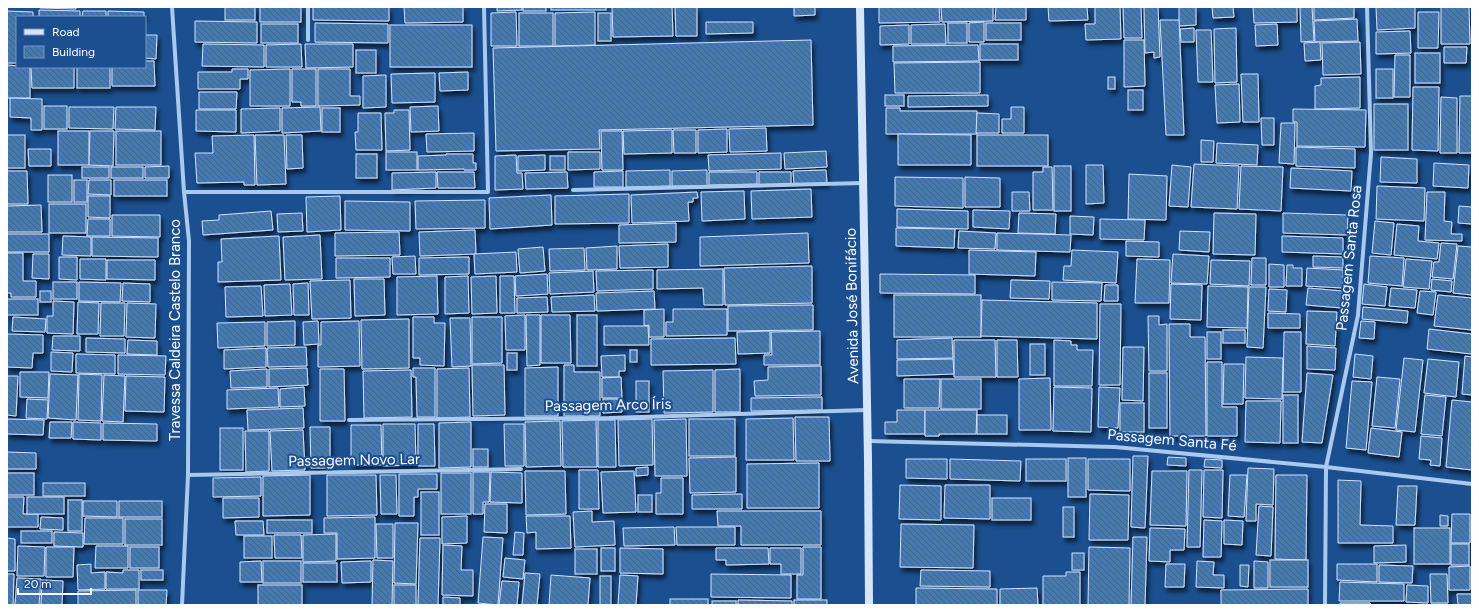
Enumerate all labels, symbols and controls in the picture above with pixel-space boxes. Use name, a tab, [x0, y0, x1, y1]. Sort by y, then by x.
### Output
legend	[16, 16, 146, 68]
text: Road	[52, 25, 80, 39]
text: Building	[52, 45, 95, 59]
street label: Passagem Santa Rosa	[1332, 184, 1366, 332]
street label: Travessa Caldeira Castelo Branco	[166, 219, 184, 441]
street label: Avenida José Bonifácio	[842, 227, 862, 384]
street label: Passagem Arco Íris	[545, 395, 671, 415]
street label: Passagem Santa Fé	[1107, 425, 1237, 455]
street label: Passagem Novo Lar	[288, 450, 420, 470]
scale bar	[18, 570, 91, 596]
text: 20 m	[24, 577, 52, 591]

